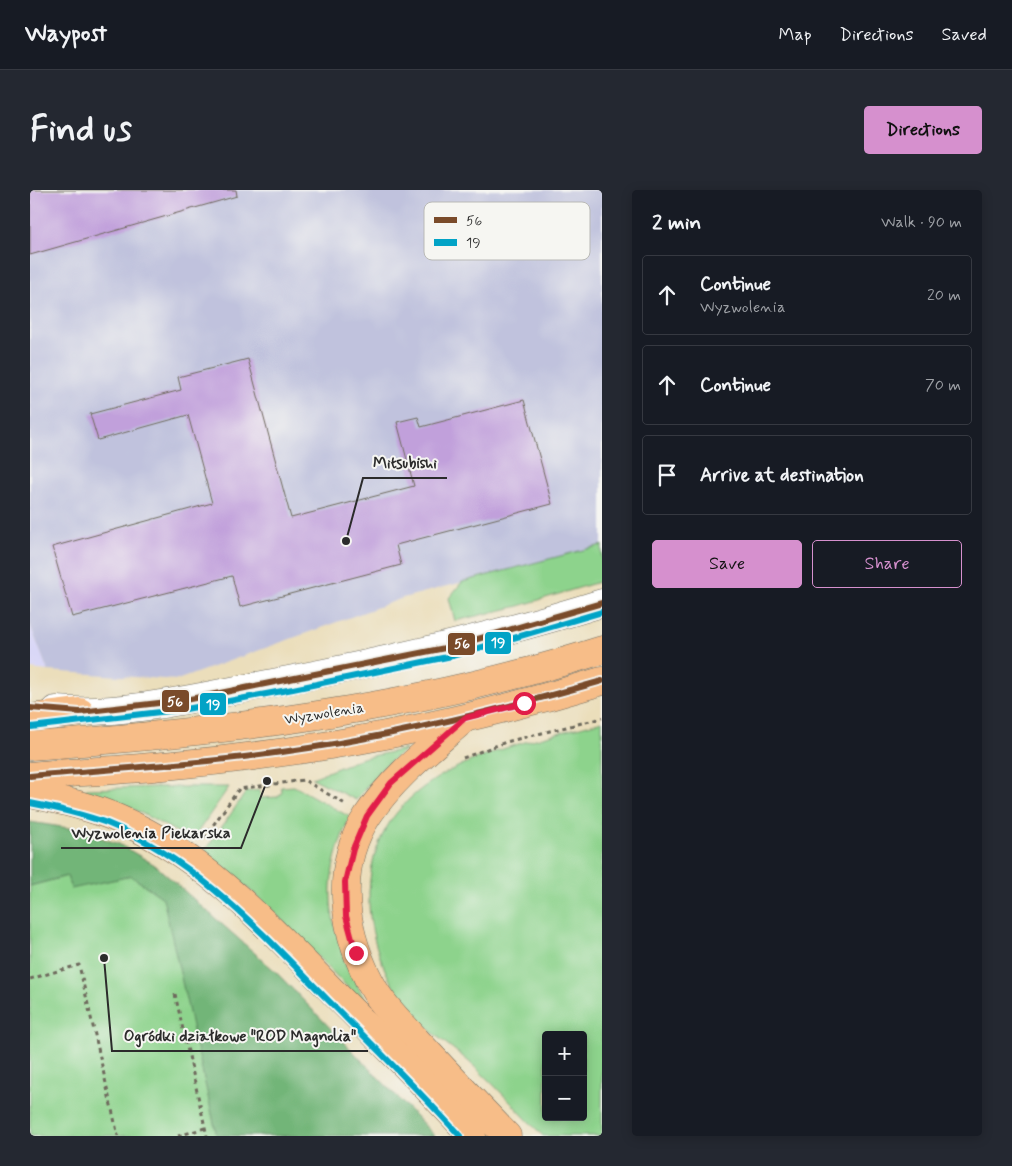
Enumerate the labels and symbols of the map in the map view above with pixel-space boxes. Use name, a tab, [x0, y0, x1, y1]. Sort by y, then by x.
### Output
legend	[424, 202, 590, 260]
text: 56	[466, 212, 482, 230]
text: 19	[466, 234, 481, 252]
callout: Mitsubishi	[363, 447, 447, 478]
text: Mitsubishi	[373, 453, 437, 474]
line badge: 19	[484, 631, 512, 655]
line badge: 56	[447, 632, 476, 656]
text: 19	[491, 634, 505, 652]
text: 56	[454, 635, 470, 653]
line badge: 56	[161, 689, 190, 713]
line badge: 19	[199, 692, 227, 716]
route start	[513, 692, 536, 715]
text: 56	[167, 693, 183, 711]
text: 19	[206, 696, 220, 714]
street label: Wyzwolenia	[283, 698, 366, 730]
callout: Wyzwolenia Piekarska	[61, 817, 241, 848]
text: Wyzwolenia Piekarska	[70, 823, 231, 844]
route end	[345, 942, 368, 965]
callout: Ogródki działkowe "ROD Magnolia"	[112, 1020, 368, 1051]
text: Ogródki działkowe "ROD Magnolia"	[124, 1026, 356, 1048]

